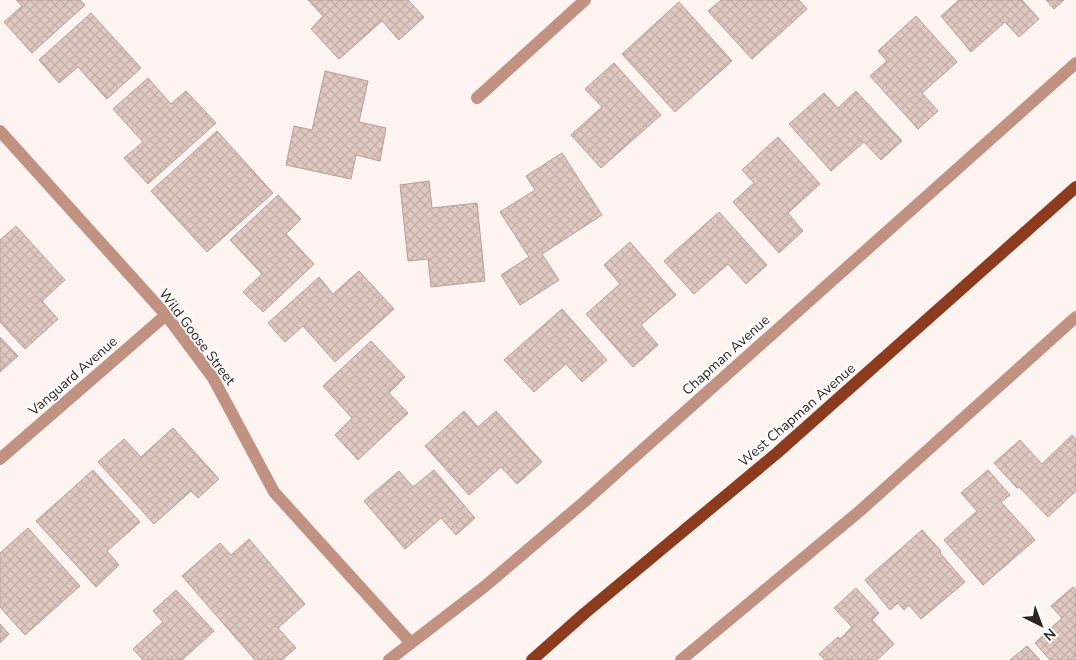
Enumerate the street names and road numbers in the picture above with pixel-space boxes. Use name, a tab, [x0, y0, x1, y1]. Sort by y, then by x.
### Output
street label: Wild Goose Street	[154, 285, 240, 389]
street label: Chapman Avenue	[678, 311, 774, 399]
street label: Vanguard Avenue	[24, 332, 122, 421]
street label: West Chapman Avenue	[735, 359, 859, 471]

